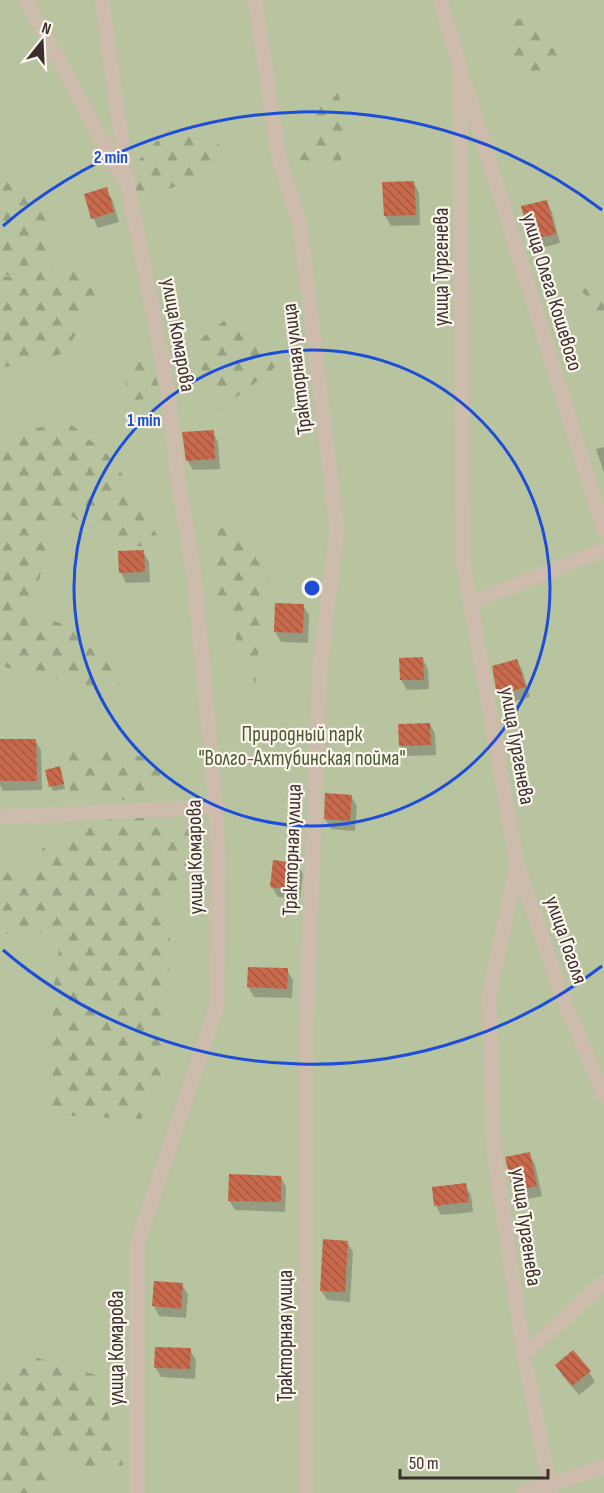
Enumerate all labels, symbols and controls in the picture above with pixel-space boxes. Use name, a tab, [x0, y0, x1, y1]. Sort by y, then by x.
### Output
north arrow	[12, 12, 72, 72]
text: N	[39, 19, 53, 40]
text: 2 min	[94, 147, 128, 168]
street label: улица Тургенева	[429, 208, 454, 326]
street label: улица Олега Кошевого	[516, 210, 588, 374]
street label: улица Комарова	[156, 276, 200, 394]
street label: Тракторная улица	[277, 302, 317, 436]
text: 1 min	[127, 410, 161, 431]
centre of rings	[302, 578, 322, 598]
street label: улица Тургенева	[494, 685, 540, 807]
park label: Природный парк "Волго-Ахтубинская пойма"	[198, 722, 406, 771]
street label: Тракторная улица	[277, 784, 307, 916]
street label: улица Комарова	[181, 799, 209, 915]
street label: улица Гоголя	[539, 893, 593, 987]
street label: улица Тургенева	[505, 1166, 547, 1288]
street label: Тракторная улица	[273, 1270, 298, 1402]
street label: улица Комарова	[104, 1291, 129, 1405]
scale bar	[400, 1442, 548, 1480]
text: 50 m	[409, 1453, 439, 1474]

